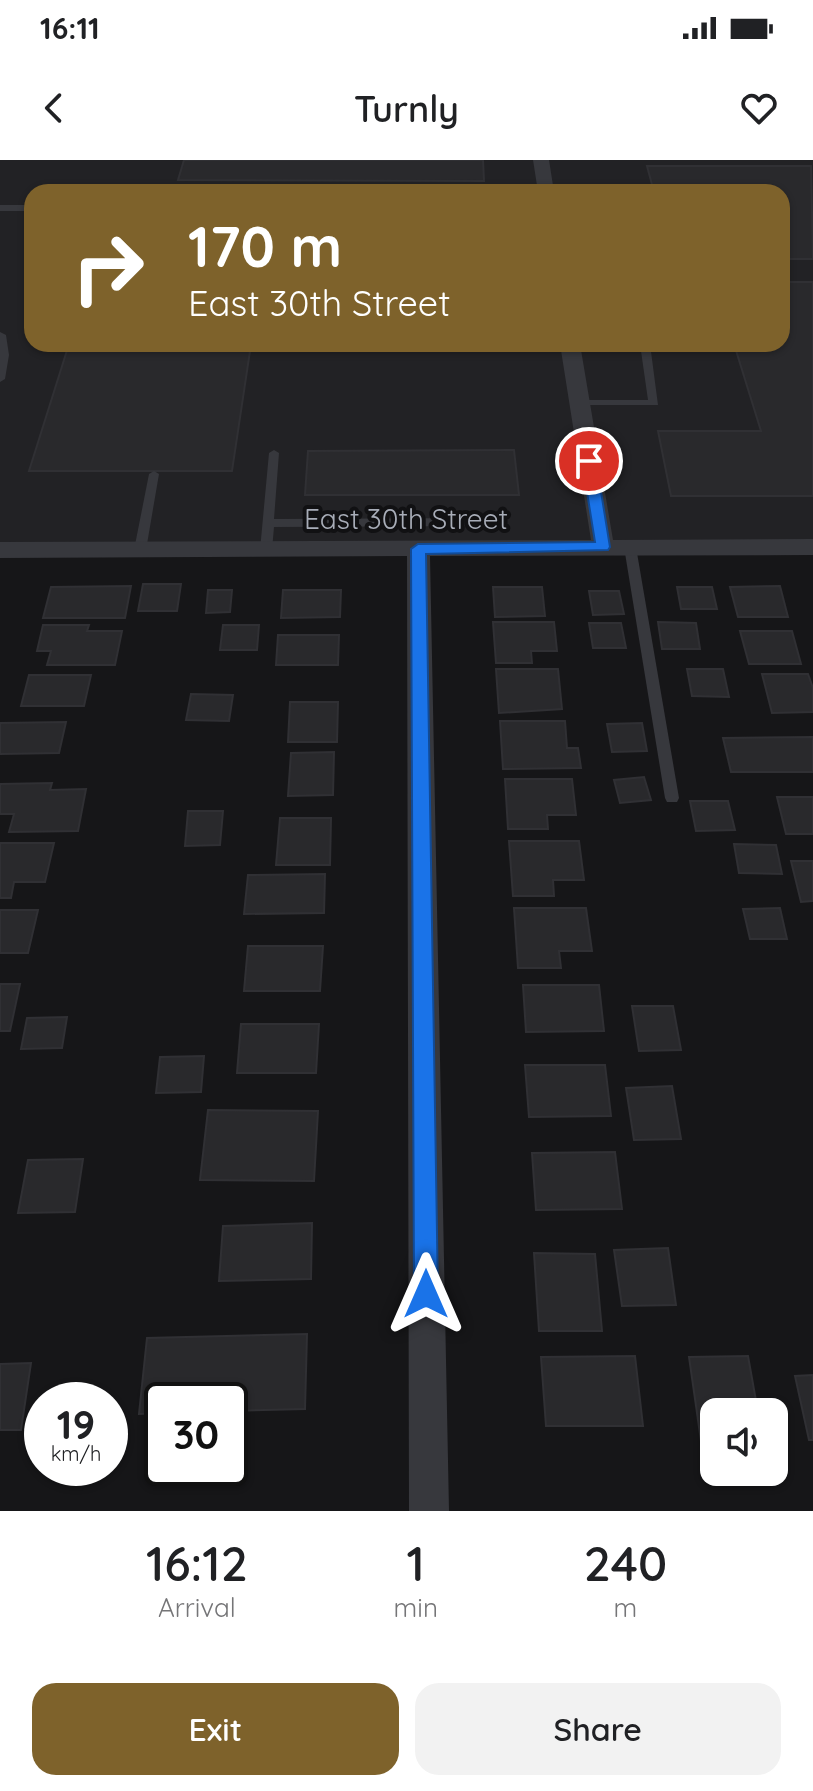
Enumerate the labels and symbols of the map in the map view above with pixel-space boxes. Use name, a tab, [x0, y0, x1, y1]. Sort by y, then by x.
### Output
pin	[555, 427, 623, 495]
street label: East 30th Street	[304, 501, 508, 536]
position arrow	[384, 1252, 468, 1336]
speed limit sign: 30	[144, 1382, 248, 1486]

